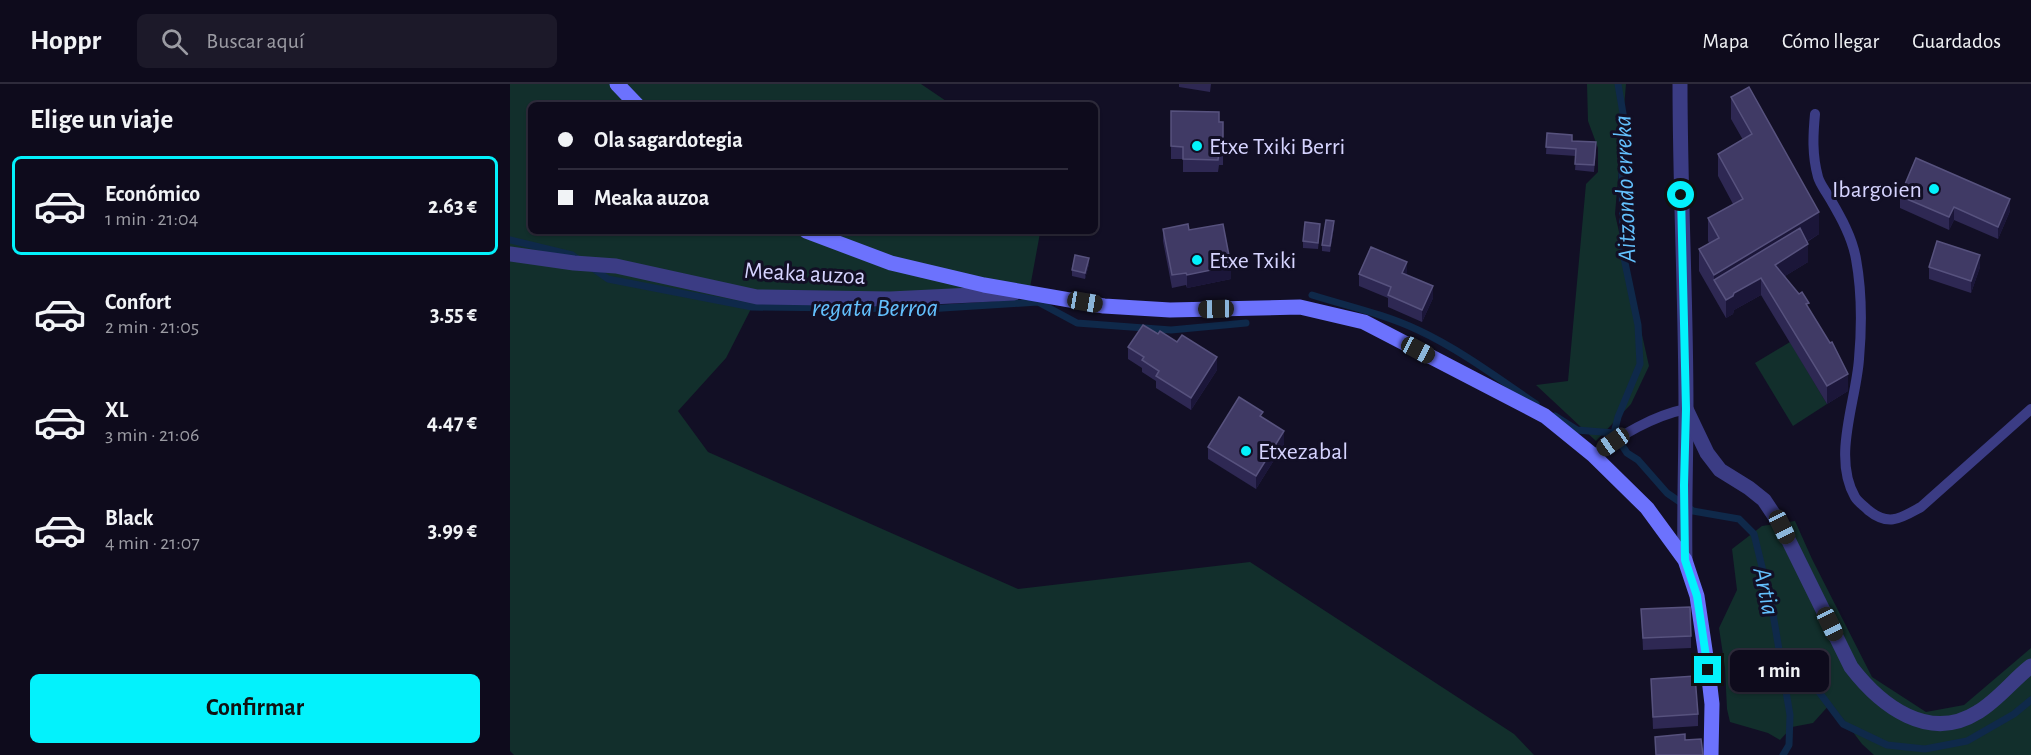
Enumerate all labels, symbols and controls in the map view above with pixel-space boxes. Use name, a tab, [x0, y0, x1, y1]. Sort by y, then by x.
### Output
search box	[137, 14, 557, 68]
icon: search	[158, 25, 191, 58]
text: Hoppr	[30, 27, 101, 55]
text: Buscar aquí	[206, 30, 304, 52]
text: Mapa	[1703, 31, 1749, 52]
text: Cómo llegar	[1782, 31, 1879, 52]
text: Guardados	[1912, 31, 2001, 52]
text: Elige un viaje	[30, 106, 173, 133]
water label: Aitzondo erreka	[1609, 115, 1641, 264]
text: Ola sagardotegia	[594, 129, 743, 151]
place label: Etxe Txiki Berri	[1209, 135, 1345, 159]
marker: Etxe Txiki Berri	[1190, 139, 1204, 153]
place label: Ibargoien	[1832, 178, 1922, 202]
icon: car	[33, 179, 87, 233]
route start	[1667, 181, 1694, 208]
marker: Ibargoien	[1927, 182, 1941, 196]
text: Económico	[105, 183, 200, 205]
text: Meaka auzoa	[594, 187, 709, 209]
text: 2.63 €	[428, 195, 477, 217]
text: 1 min · 21:04	[105, 209, 198, 229]
place label: Etxe Txiki	[1209, 249, 1296, 273]
marker: Etxe Txiki	[1190, 253, 1204, 267]
street label: Meaka auzoa	[743, 259, 866, 289]
icon: car	[33, 287, 87, 341]
car	[1066, 290, 1104, 314]
text: Confort	[105, 291, 171, 313]
water label: regata Berroa	[812, 295, 938, 321]
car	[1198, 300, 1234, 318]
text: 3.55 €	[430, 303, 477, 325]
text: 2 min · 21:05	[105, 317, 199, 337]
car	[1398, 334, 1438, 366]
icon: car	[33, 395, 87, 449]
text: XL	[105, 399, 128, 421]
text: 4.47 €	[427, 411, 477, 433]
car	[1593, 424, 1633, 460]
text: 3 min · 21:06	[105, 425, 199, 445]
place label: Etxezabal	[1258, 440, 1348, 464]
marker: Etxezabal	[1239, 444, 1253, 458]
icon: car	[33, 503, 87, 557]
text: Black	[105, 507, 153, 529]
car	[1766, 507, 1798, 547]
text: 3.99 €	[428, 519, 477, 541]
text: 4 min · 21:07	[105, 533, 200, 553]
water label: Artia	[1748, 564, 1784, 618]
car	[1814, 604, 1846, 644]
callout: 1 min	[1729, 649, 1828, 691]
route end	[1694, 656, 1721, 683]
text: 1 min	[1758, 661, 1801, 681]
button: Confirmar	[30, 674, 480, 743]

